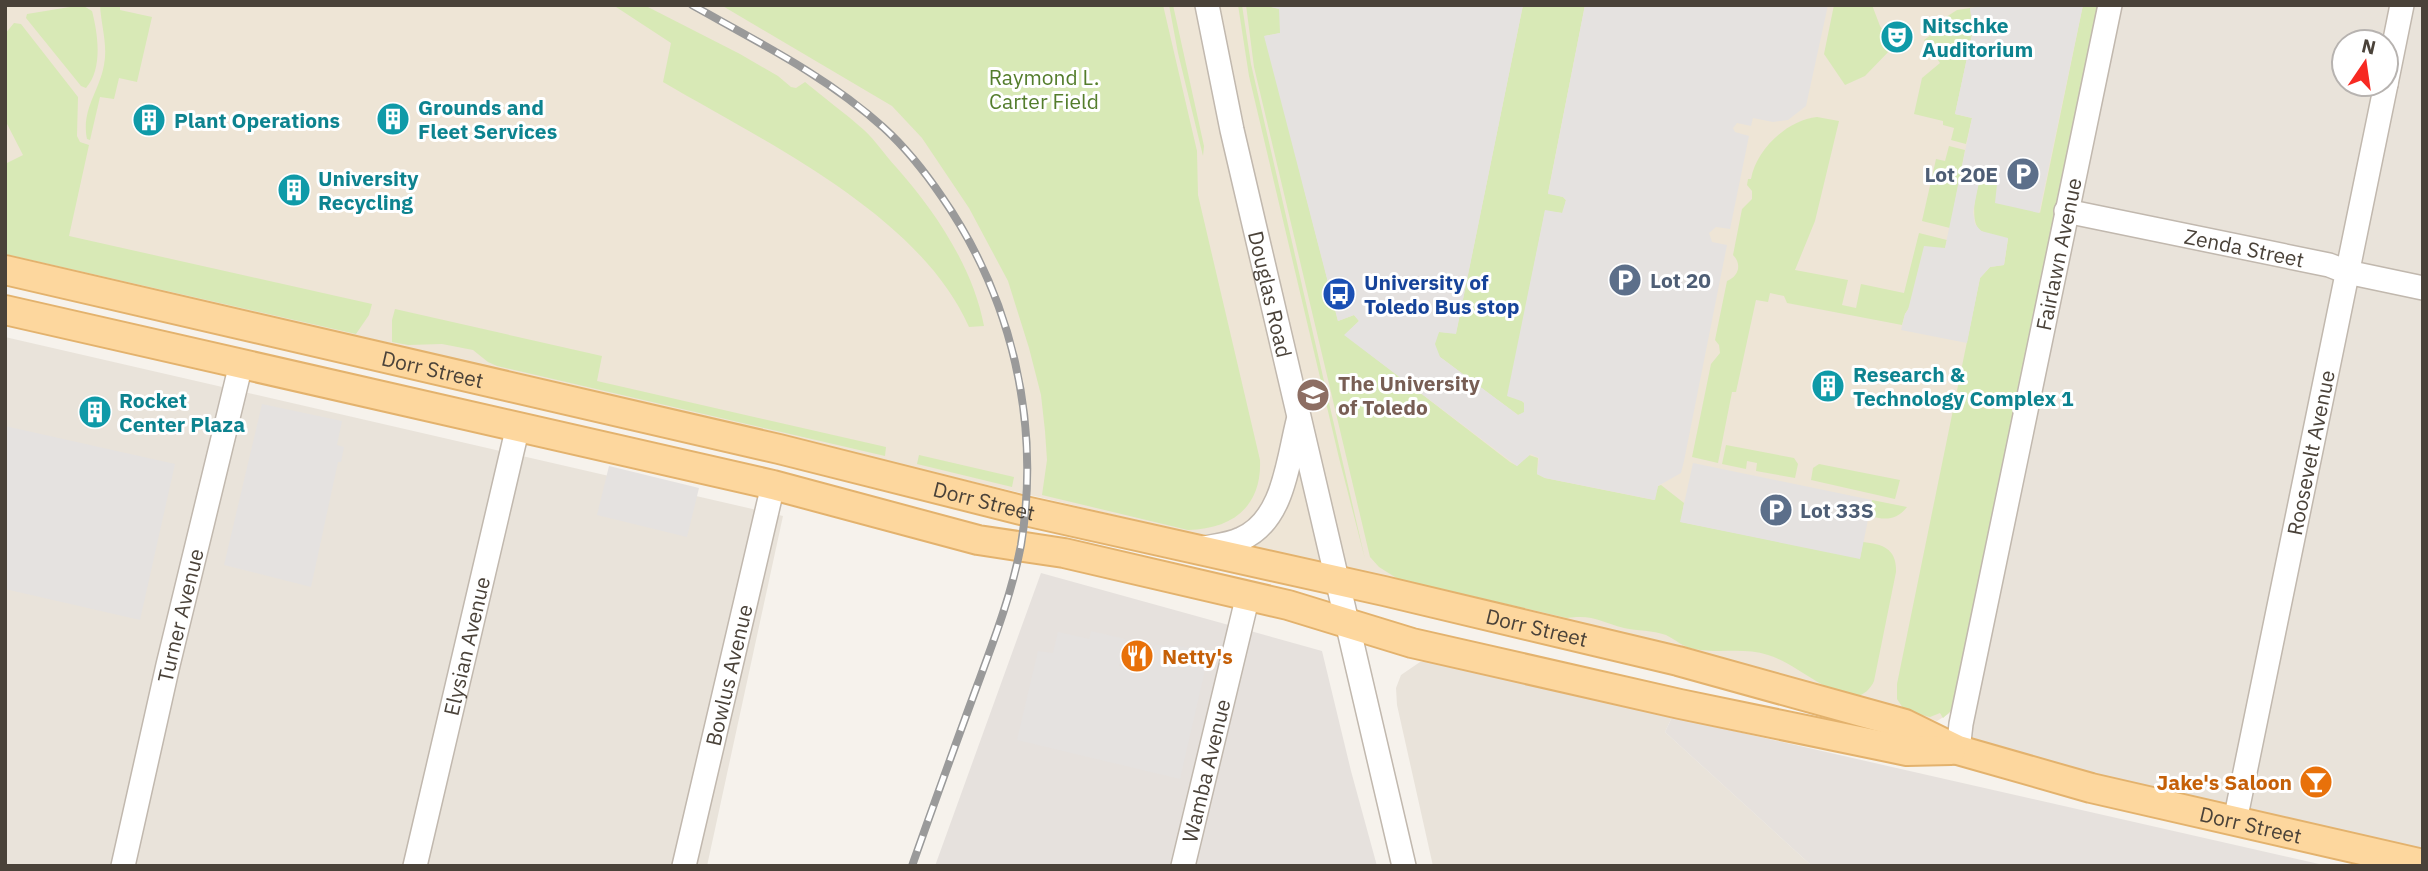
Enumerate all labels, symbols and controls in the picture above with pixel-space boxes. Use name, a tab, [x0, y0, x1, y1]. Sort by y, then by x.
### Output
place label: Nitschke Auditorium	[1922, 11, 2033, 63]
theatre icon: Nitschke Auditorium	[1878, 18, 1916, 56]
north arrow	[2330, 28, 2400, 98]
text: N	[2359, 33, 2378, 60]
park label: Raymond L. Carter Field	[989, 63, 1099, 115]
place label: Grounds and Fleet Services	[418, 93, 557, 145]
building icon: Grounds and Fleet Services	[374, 100, 412, 138]
building icon: Plant Operations	[130, 101, 168, 139]
place label: Plant Operations	[174, 106, 340, 134]
parking icon: Lot 20E	[2004, 155, 2042, 193]
place label: Lot 20E	[1924, 160, 1998, 188]
place label: University Recycling	[318, 164, 419, 216]
building icon: University Recycling	[275, 171, 313, 209]
street label: Fairlawn Avenue	[2029, 175, 2088, 333]
street label: Zenda Street	[2182, 222, 2307, 274]
street label: Douglas Road	[1242, 228, 1299, 360]
parking icon: Lot 20	[1606, 261, 1644, 299]
place label: Lot 20	[1650, 266, 1711, 294]
place label: University of Toledo Bus stop	[1364, 268, 1520, 320]
bus stop icon: University of Toledo Bus stop	[1320, 275, 1358, 313]
street label: Dorr Street	[379, 344, 486, 394]
place label: Research & Technology Complex 1	[1853, 360, 2074, 412]
building icon: Research & Technology Complex 1	[1809, 367, 1847, 405]
street label: Roosevelt Avenue	[2280, 368, 2341, 538]
place label: The University of Toledo	[1338, 369, 1481, 421]
school or university icon: The University of Toledo	[1294, 376, 1332, 414]
place label: Rocket Center Plaza	[119, 386, 245, 438]
building icon: Rocket Center Plaza	[76, 393, 114, 431]
street label: Dorr Street	[930, 474, 1038, 527]
parking icon: Lot 33S	[1757, 491, 1795, 529]
place label: Lot 33S	[1800, 496, 1874, 524]
street label: Turner Avenue	[151, 546, 210, 685]
street label: Elysian Avenue	[437, 574, 496, 718]
street label: Bowlus Avenue	[699, 602, 759, 749]
street label: Dorr Street	[1483, 602, 1591, 653]
restaurant icon: Netty's	[1118, 637, 1156, 675]
place label: Netty's	[1162, 642, 1233, 670]
street label: Wamba Avenue	[1175, 696, 1237, 845]
bar icon: Jake's Saloon	[2297, 763, 2335, 801]
place label: Jake's Saloon	[2157, 768, 2292, 796]
street label: Dorr Street	[2197, 799, 2305, 850]

